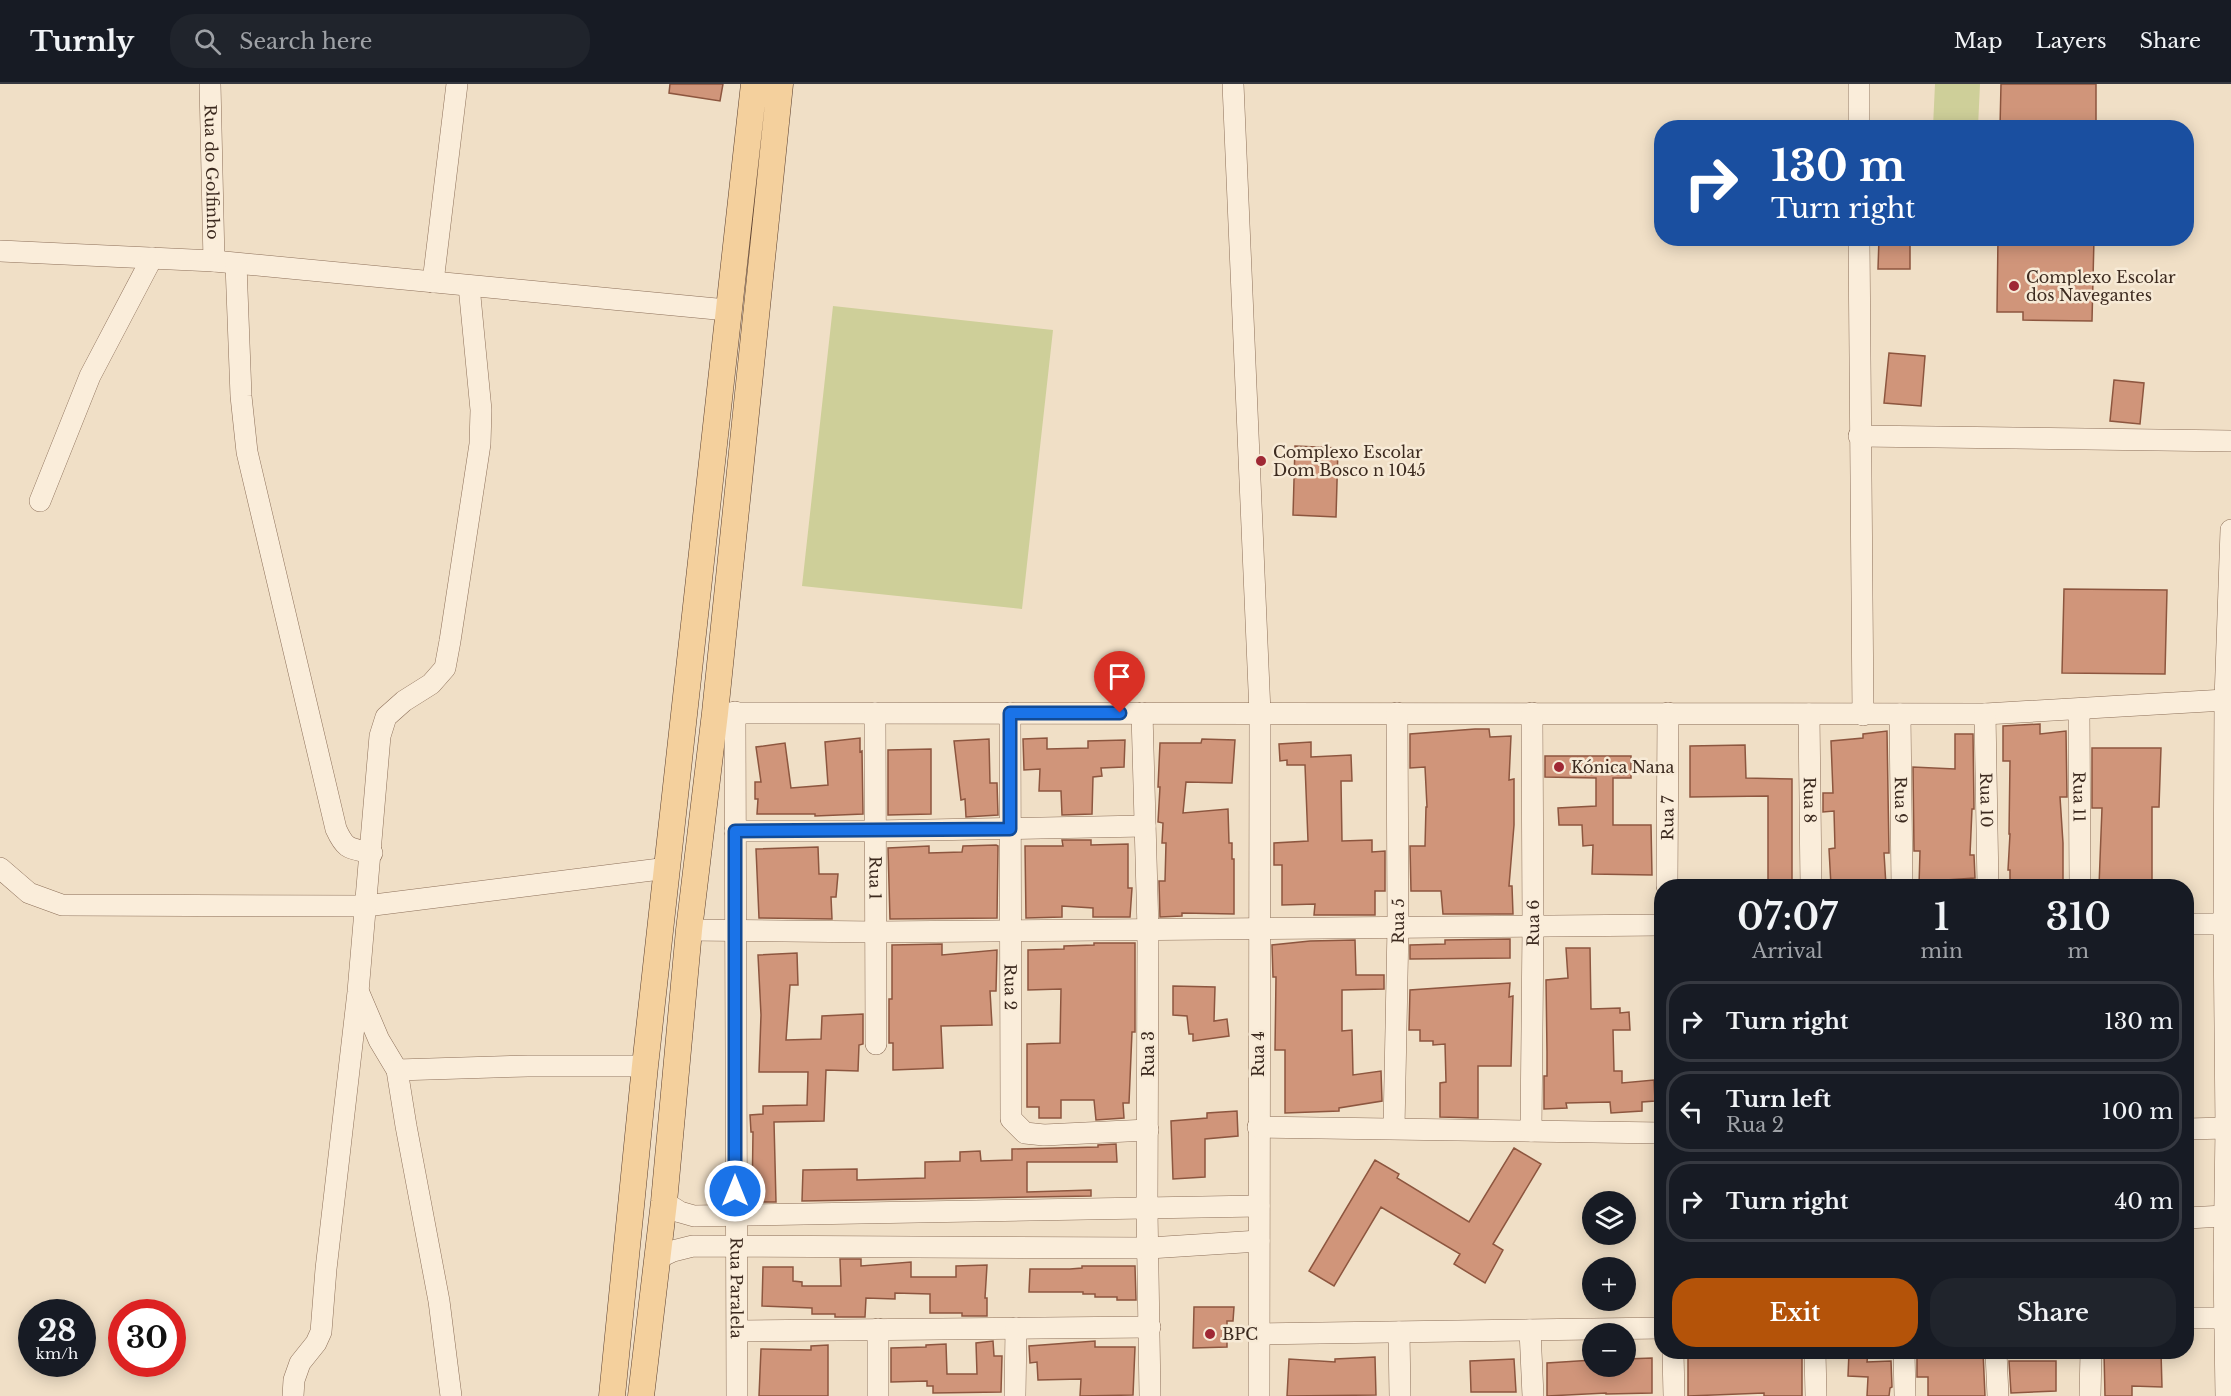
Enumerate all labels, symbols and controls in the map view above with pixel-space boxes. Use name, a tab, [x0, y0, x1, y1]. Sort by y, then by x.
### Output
search box	[170, 14, 590, 68]
text: Turnly	[30, 24, 134, 59]
icon: search	[191, 25, 224, 58]
text: Search here	[239, 28, 372, 55]
text: Map	[1954, 28, 2003, 54]
text: Layers	[2036, 28, 2107, 54]
text: Share	[2140, 28, 2201, 54]
street label: Rua do Golfinho	[200, 104, 224, 240]
text: 130 m	[1771, 140, 1905, 192]
icon: right	[1672, 144, 1750, 222]
text: Turn right	[1771, 192, 1915, 225]
place label: Complexo Escolar dos Navegantes	[2026, 267, 2176, 305]
marker: Complexo Escolar dos Navegantes	[2007, 279, 2021, 293]
place label: Complexo Escolar Dom Bosco n 1045	[1273, 442, 1426, 480]
marker: Complexo Escolar Dom Bosco n 1045	[1254, 454, 1268, 468]
pin	[1094, 651, 1145, 713]
icon: arrive	[1103, 660, 1136, 693]
place label: Kónica Nana	[1571, 757, 1675, 777]
marker: Kónica Nana	[1552, 760, 1566, 774]
street label: Rua 11	[2069, 771, 2090, 823]
street label: Rua 10	[1976, 772, 1997, 828]
street label: Rua 9	[1891, 776, 1911, 824]
street label: Rua 8	[1800, 777, 1820, 823]
street label: Rua 7	[1657, 795, 1678, 840]
street label: Rua 1	[865, 856, 886, 900]
text: 07:07	[1737, 895, 1838, 940]
text: 1	[1934, 895, 1950, 940]
text: 310	[2046, 895, 2111, 940]
street label: Rua 5	[1388, 898, 1408, 944]
street label: Rua 6	[1523, 899, 1543, 947]
text: Arrival	[1752, 939, 1823, 963]
text: min	[1921, 939, 1963, 963]
text: m	[2068, 939, 2089, 963]
street label: Rua 2	[1001, 964, 1021, 1010]
icon: right	[1675, 1005, 1708, 1038]
text: Turn right	[1726, 1008, 1848, 1035]
text: 130 m	[2104, 1008, 2173, 1035]
street label: Rua 3	[1138, 1031, 1158, 1077]
street label: Rua 4	[1248, 1031, 1268, 1077]
text: Turn left	[1726, 1086, 1831, 1113]
icon: left	[1675, 1095, 1708, 1128]
text: 100 m	[2102, 1098, 2173, 1125]
text: Rua 2	[1726, 1113, 1784, 1137]
position arrow	[703, 1159, 767, 1223]
icon: right	[1675, 1185, 1708, 1218]
text: Turn right	[1726, 1188, 1848, 1215]
text: 40 m	[2115, 1188, 2173, 1215]
map controls	[1582, 1191, 1636, 1377]
button: layers	[1582, 1191, 1636, 1245]
street label: Rua Paralela	[727, 1237, 747, 1339]
button: +	[1582, 1257, 1636, 1311]
button: Exit	[1672, 1278, 1918, 1347]
button: Share	[1930, 1278, 2176, 1347]
speed limit sign: 30	[108, 1299, 186, 1377]
text: 28	[38, 1312, 76, 1349]
button: −	[1582, 1323, 1636, 1377]
place label: BPC	[1222, 1324, 1258, 1344]
marker: BPC	[1203, 1327, 1217, 1341]
text: km/h	[36, 1344, 78, 1363]

